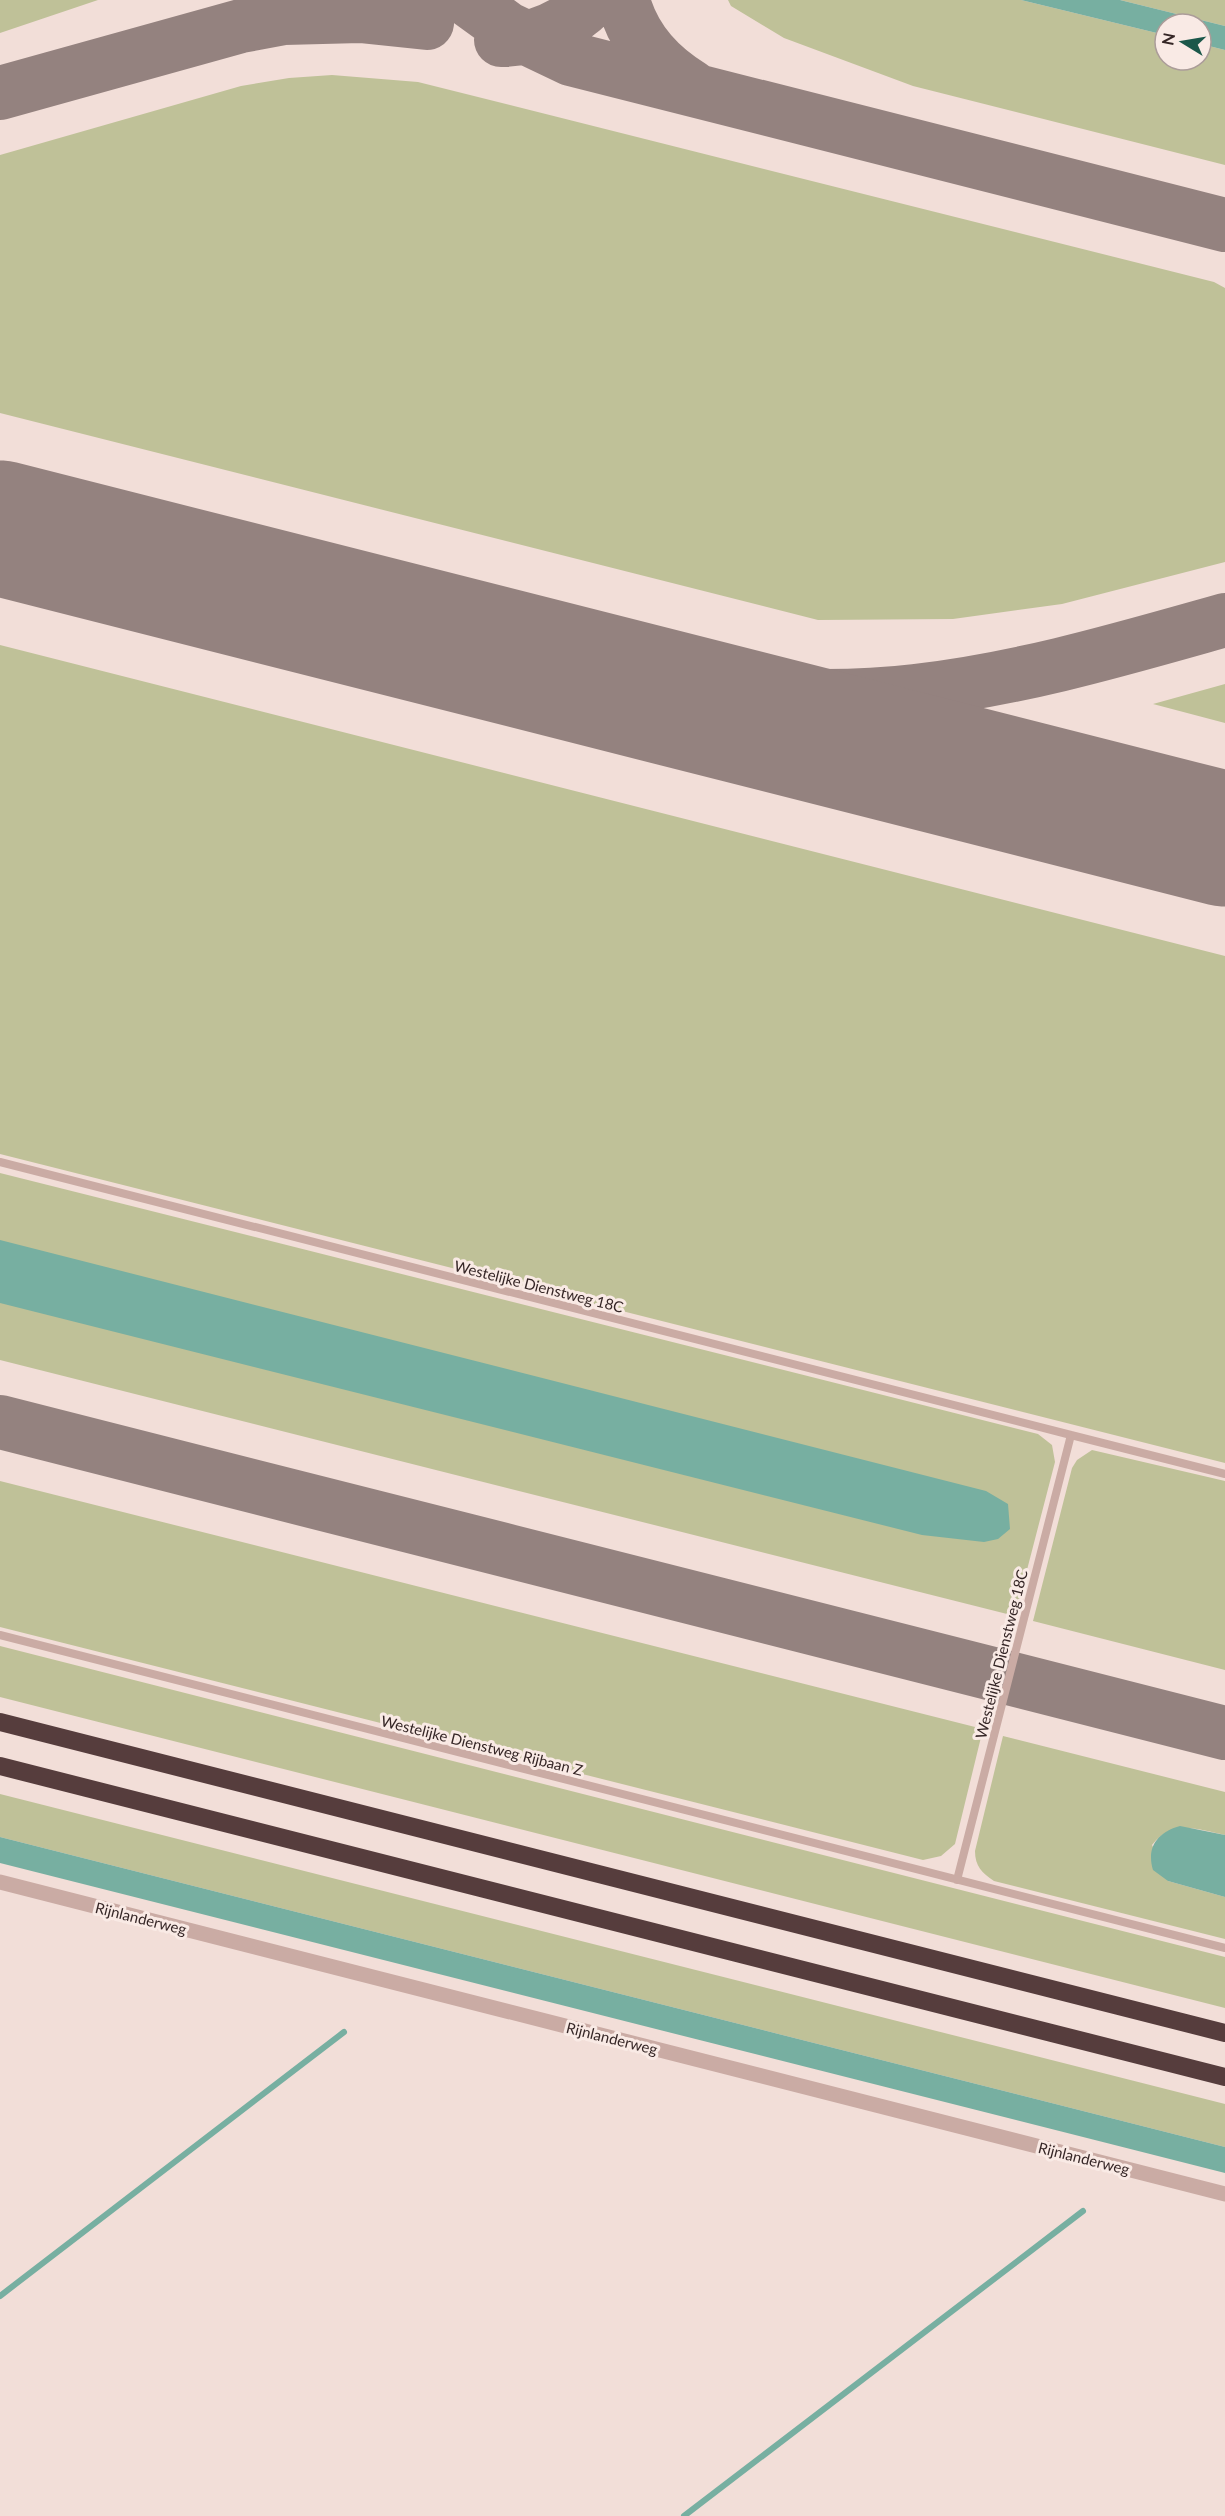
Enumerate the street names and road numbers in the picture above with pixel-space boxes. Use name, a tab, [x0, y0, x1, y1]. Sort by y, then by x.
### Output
street label: Westelijke Dienstweg 18C	[453, 1256, 625, 1316]
street label: Westelijke Dienstweg 18C	[971, 1568, 1031, 1740]
street label: Westelijke Dienstweg Rijbaan Z	[379, 1711, 585, 1779]
street label: Rijnlanderweg	[94, 1898, 189, 1938]
street label: Rijnlanderweg	[565, 2018, 660, 2058]
street label: Rijnlanderweg	[1037, 2138, 1132, 2178]

